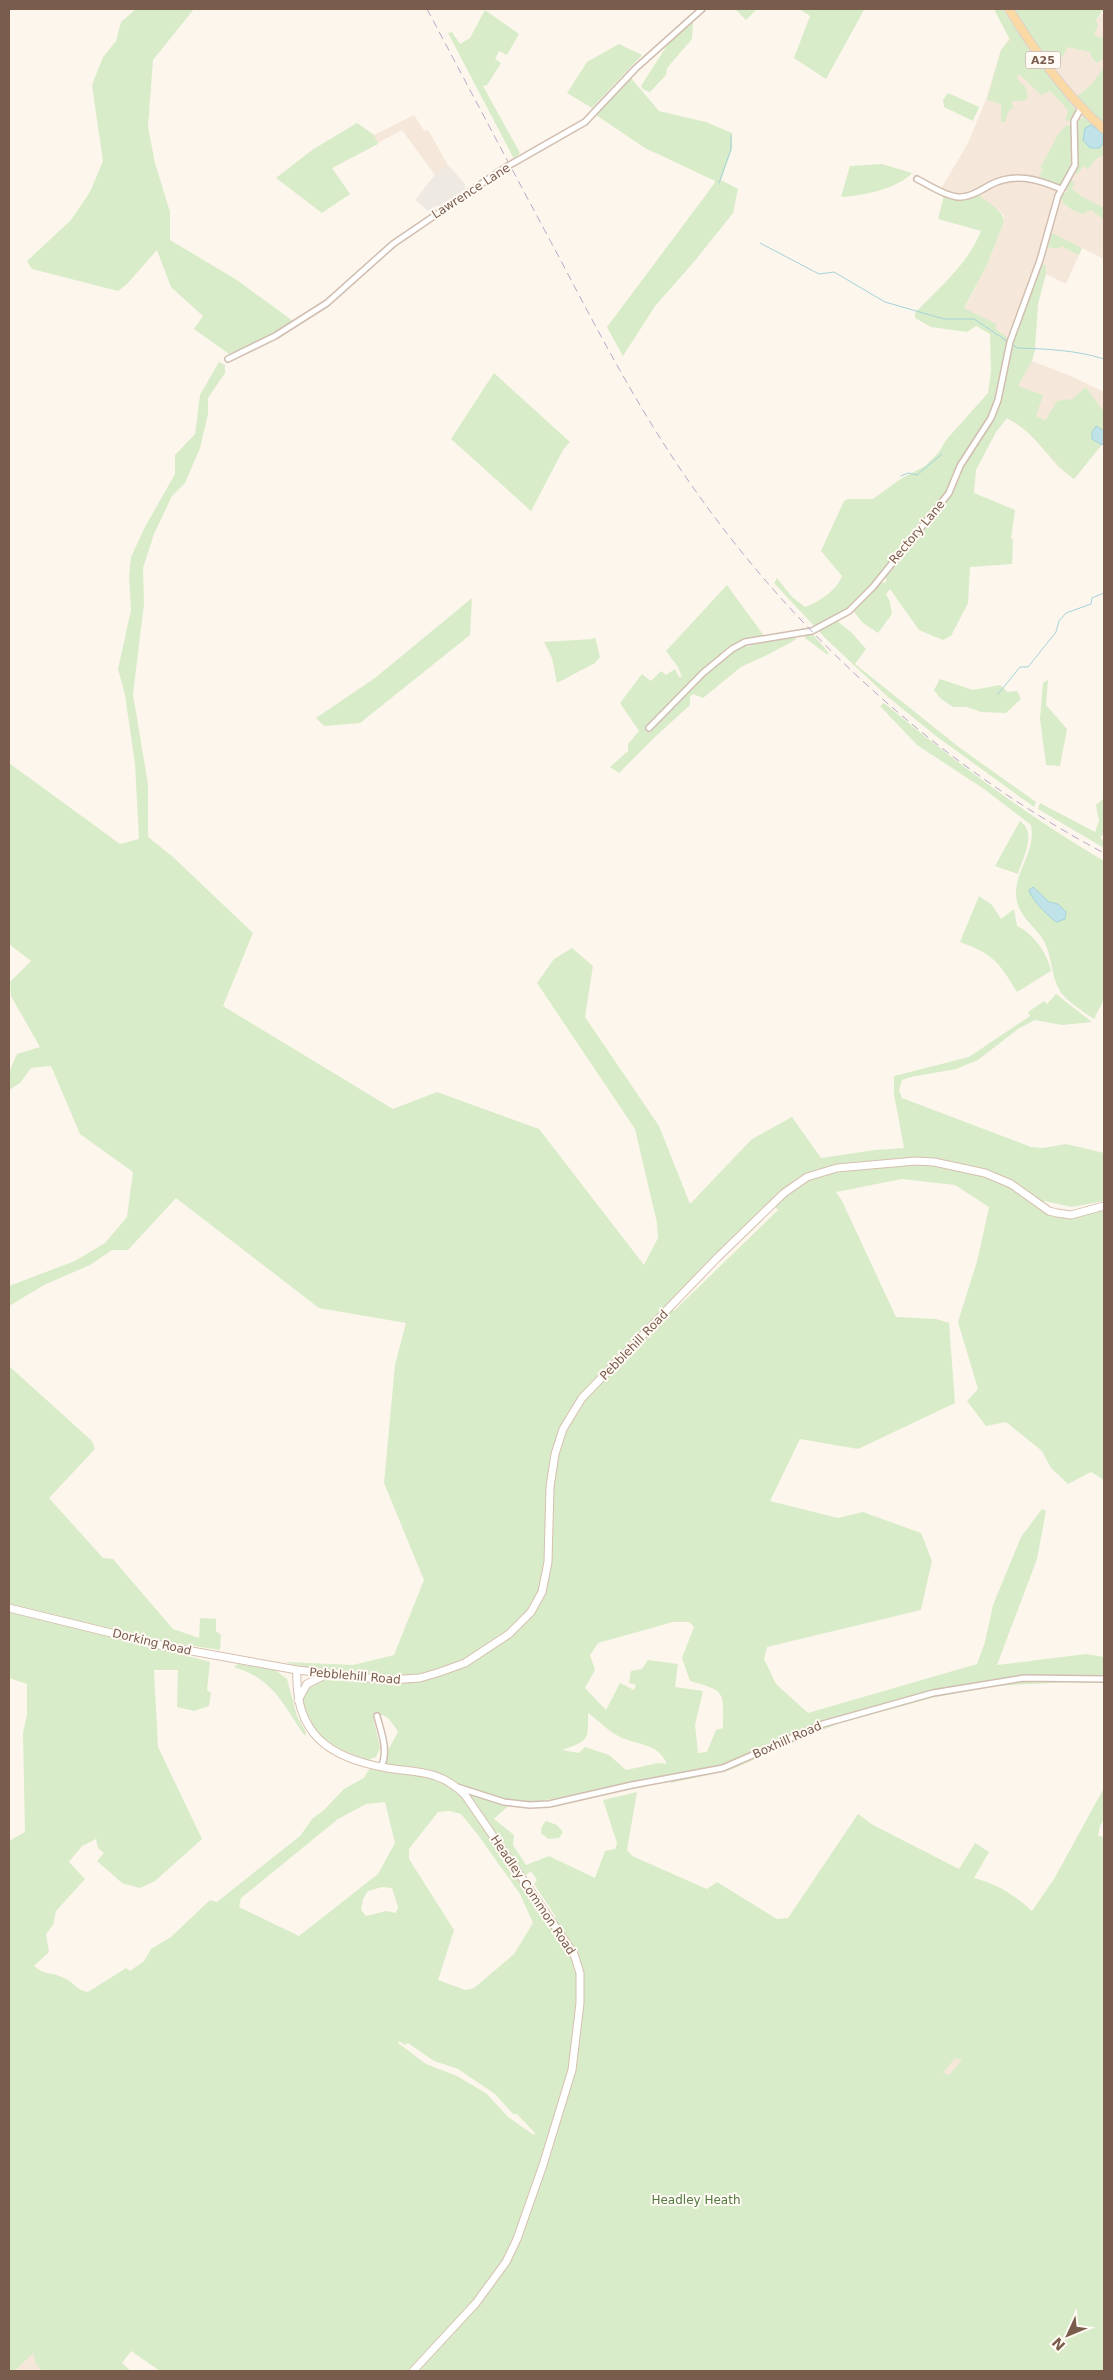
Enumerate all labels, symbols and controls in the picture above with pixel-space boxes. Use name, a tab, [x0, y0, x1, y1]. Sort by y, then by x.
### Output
road number: A25	[1026, 52, 1060, 68]
street label: Lawrence Lane	[429, 161, 513, 221]
street label: Rectory Lane	[886, 497, 948, 567]
street label: Pebblehill Road	[597, 1307, 671, 1383]
street label: Dorking Road	[111, 1626, 193, 1658]
street label: Pebblehill Road	[309, 1665, 401, 1687]
street label: Boxhill Road	[750, 1719, 824, 1761]
street label: Headley Common Road	[488, 1833, 578, 1957]
park label: Headley Heath	[651, 2193, 741, 2207]
north arrow	[1043, 2310, 1093, 2360]
text: N	[1049, 2334, 1068, 2354]

